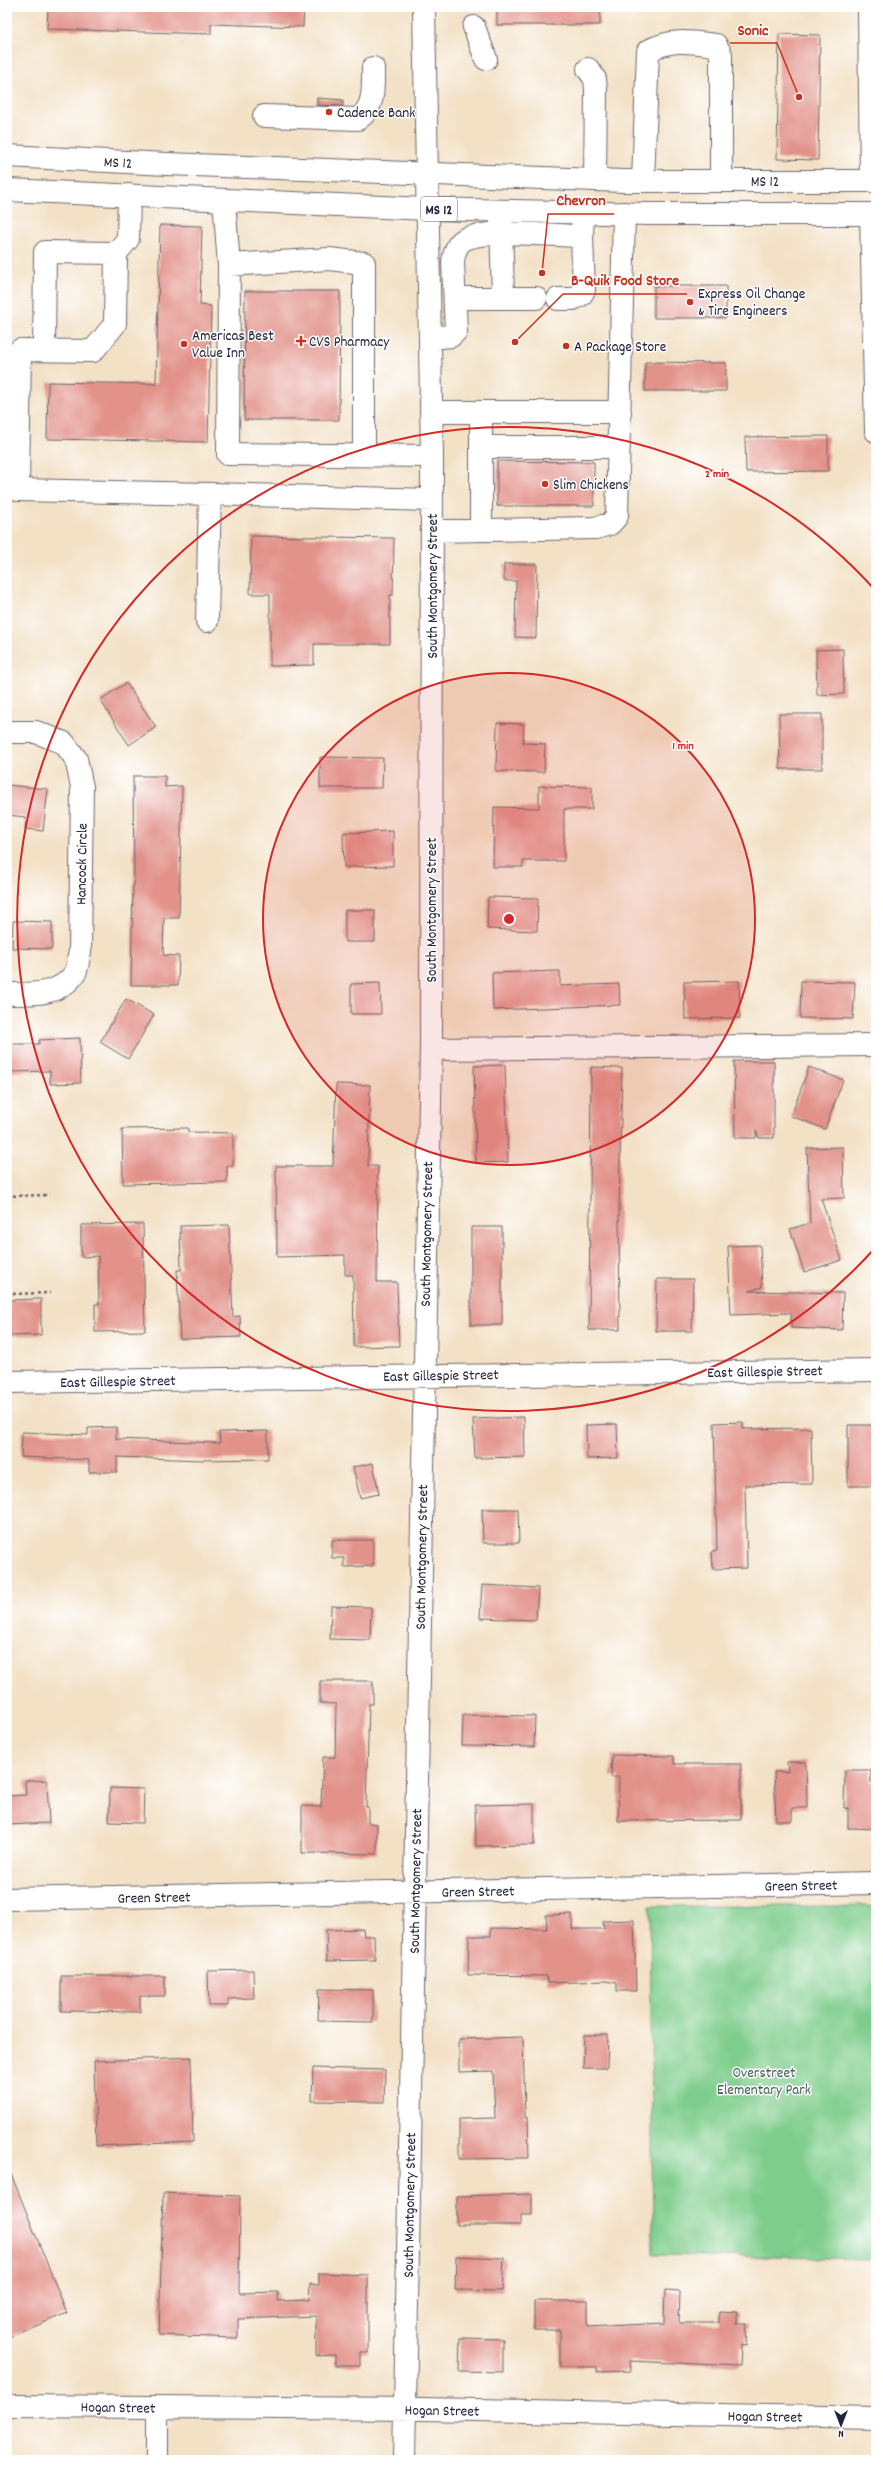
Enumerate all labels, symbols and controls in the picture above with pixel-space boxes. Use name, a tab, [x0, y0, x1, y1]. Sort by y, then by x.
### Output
callout: Sonic	[730, 15, 777, 43]
text: Sonic	[738, 20, 769, 43]
place label: Cadence Bank	[337, 103, 415, 125]
marker: Cadence Bank	[324, 107, 334, 117]
street label: MS 12	[103, 152, 133, 176]
street label: MS 12	[751, 172, 779, 194]
callout: Chevron	[548, 186, 614, 214]
text: Chevron	[556, 190, 606, 213]
road number: MS 12	[421, 197, 457, 221]
callout: B-Quik Food Store	[563, 266, 687, 294]
text: B-Quik Food Store	[571, 270, 679, 293]
place label: Express Oil Change & Tire Engineers	[698, 284, 806, 323]
marker: Express Oil Change & Tire Engineers	[685, 297, 695, 307]
place label: Americas Best Value Inn	[192, 326, 274, 365]
place label: CVS Pharmacy	[309, 332, 390, 354]
marker: CVS Pharmacy	[296, 336, 306, 346]
place label: A Package Store	[574, 337, 667, 359]
marker: Americas Best Value Inn	[179, 339, 189, 349]
marker: A Package Store	[561, 341, 571, 351]
text: 2 min	[705, 466, 729, 483]
place label: Slim Chickens	[553, 475, 629, 497]
marker: Slim Chickens	[540, 479, 550, 489]
street label: South Montgomery Street	[423, 513, 445, 659]
text: 1 min	[672, 738, 694, 755]
street label: Hancock Circle	[71, 823, 95, 905]
street label: South Montgomery Street	[422, 837, 444, 983]
centre of rings	[502, 912, 516, 926]
street label: South Montgomery Street	[416, 1161, 440, 1307]
street label: East Gillespie Street	[707, 1361, 824, 1385]
street label: East Gillespie Street	[383, 1365, 500, 1389]
street label: East Gillespie Street	[60, 1371, 177, 1395]
street label: South Montgomery Street	[411, 1484, 435, 1630]
street label: South Montgomery Street	[405, 1808, 429, 1954]
street label: Green Street	[764, 1875, 838, 1899]
street label: Green Street	[441, 1881, 515, 1905]
street label: Green Street	[117, 1887, 191, 1911]
park label: Overstreet Elementary Park	[717, 2063, 811, 2102]
street label: South Montgomery Street	[399, 2132, 423, 2278]
street label: Hogan Street	[80, 2397, 156, 2421]
street label: Hogan Street	[404, 2400, 480, 2424]
north arrow	[821, 2405, 861, 2445]
street label: Hogan Street	[727, 2406, 803, 2430]
text: N	[838, 2425, 844, 2441]

